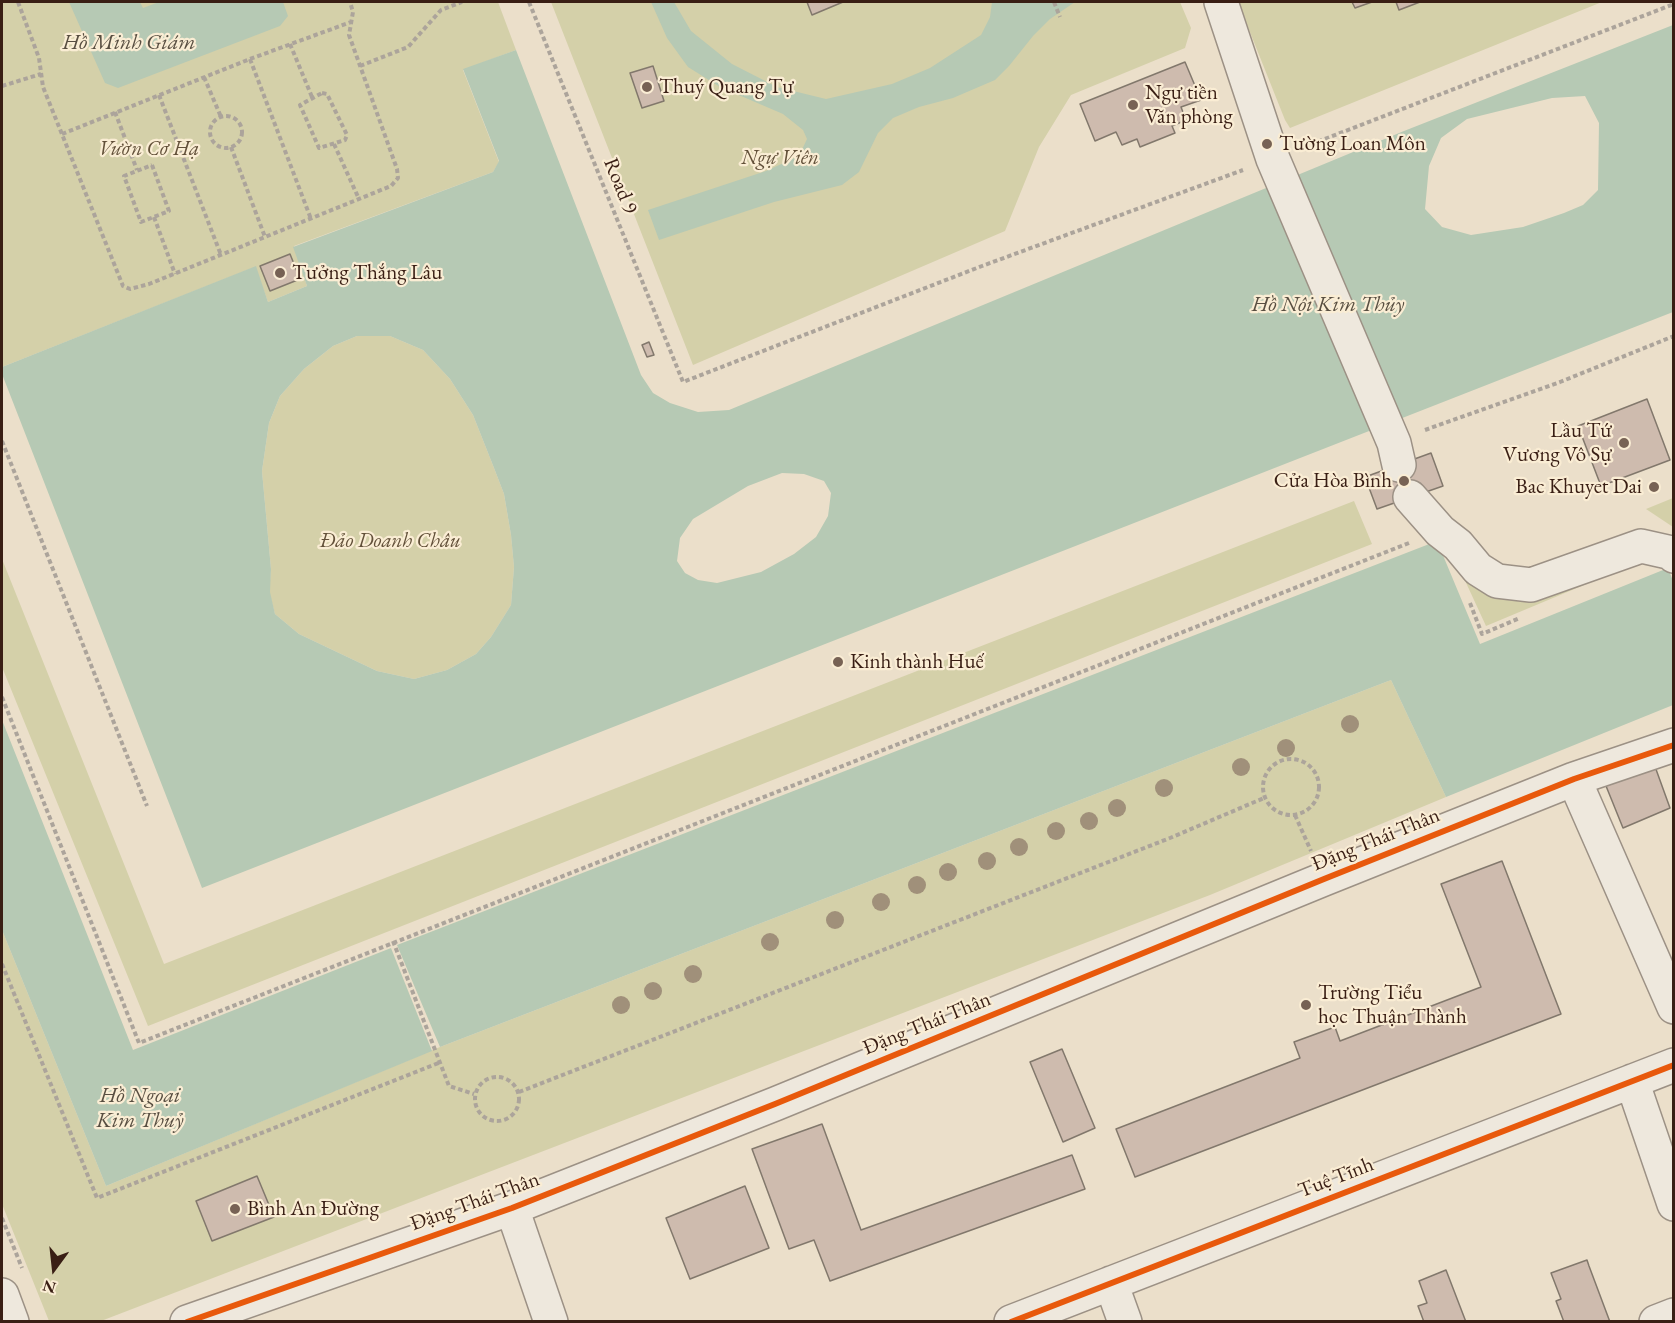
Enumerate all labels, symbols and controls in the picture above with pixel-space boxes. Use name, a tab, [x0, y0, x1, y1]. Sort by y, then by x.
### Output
water label: Hồ Minh Giám	[63, 30, 195, 56]
place label: Thuý Quang Tự	[659, 74, 794, 100]
marker: Thuý Quang Tự	[640, 80, 654, 94]
place label: Ngự tiền Văn phòng	[1145, 80, 1233, 130]
marker: Ngự tiền Văn phòng	[1126, 98, 1140, 112]
place label: Tường Loan Môn	[1279, 131, 1426, 157]
park label: Vườn Cơ Hạ	[99, 136, 199, 162]
marker: Tường Loan Môn	[1260, 137, 1274, 151]
park label: Ngự Viên	[741, 145, 819, 171]
street label: Road 9	[597, 154, 643, 218]
place label: Tưởng Thắng Lâu	[292, 260, 442, 286]
marker: Tưởng Thắng Lâu	[273, 266, 287, 280]
water label: Hồ Nội Kim Thủy	[1252, 292, 1404, 318]
place label: Lầu Tứ Vương Vô Sự	[1503, 418, 1612, 468]
marker: Lầu Tứ Vương Vô Sự	[1617, 436, 1631, 450]
place label: Cửa Hòa Bình	[1274, 468, 1392, 494]
marker: Cửa Hòa Bình	[1397, 474, 1411, 488]
place label: Bac Khuyet Dai	[1515, 474, 1642, 500]
marker: Bac Khuyet Dai	[1647, 480, 1661, 494]
park label: Đảo Doanh Châu	[319, 528, 461, 554]
place label: Kinh thành Huế	[850, 649, 984, 675]
marker: Kinh thành Huế	[831, 655, 845, 669]
street label: Đặng Thái Thân	[1308, 803, 1444, 877]
place label: Trường Tiểu học Thuận Thành	[1318, 980, 1467, 1030]
street label: Đặng Thái Thân	[859, 987, 995, 1061]
marker: Trường Tiểu học Thuận Thành	[1299, 998, 1313, 1012]
water label: Hồ Ngoại Kim Thuỷ	[96, 1083, 184, 1134]
street label: Tuệ Tĩnh	[1295, 1152, 1377, 1204]
street label: Đặng Thái Thân	[407, 1167, 543, 1237]
place label: Bình An Đường	[247, 1196, 379, 1222]
marker: Bình An Đường	[228, 1202, 242, 1216]
north arrow	[24, 1239, 84, 1299]
text: N	[40, 1275, 58, 1299]

